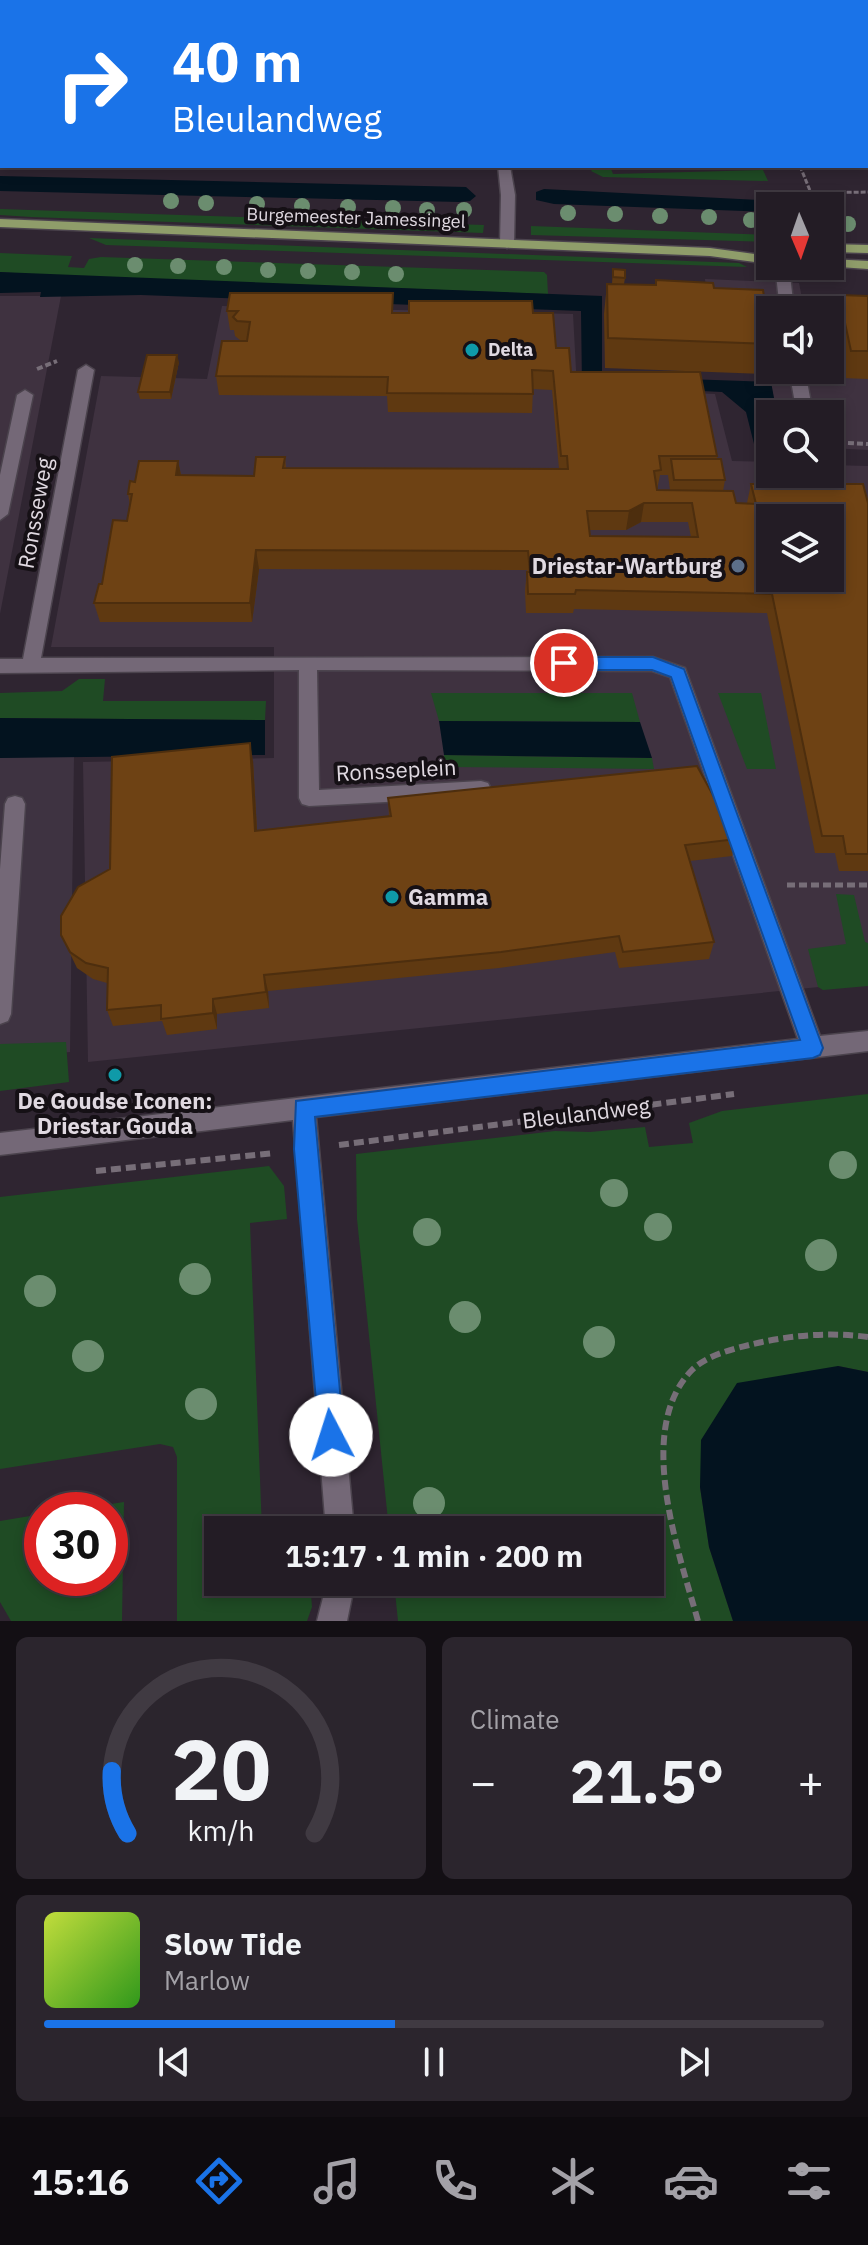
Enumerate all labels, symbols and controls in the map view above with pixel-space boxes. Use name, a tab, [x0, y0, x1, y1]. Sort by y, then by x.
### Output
text: 40 m	[172, 25, 302, 97]
icon: right	[40, 32, 144, 136]
text: Bleulandweg	[172, 95, 382, 142]
north arrow	[756, 192, 844, 280]
map controls	[756, 192, 844, 592]
street label: Burgemeester Jamessingel	[246, 202, 466, 233]
button: sound	[756, 296, 844, 384]
place label: Delta	[488, 338, 533, 361]
marker: Delta	[463, 341, 481, 359]
button: search	[756, 400, 844, 488]
street label: Ronsseweg	[10, 455, 59, 571]
button: layers	[756, 504, 844, 592]
place label: Driestar-Wartburg	[532, 551, 723, 580]
marker: Driestar-Wartburg	[729, 557, 747, 575]
pin	[530, 629, 598, 697]
icon: arrive	[542, 641, 586, 685]
street label: Ronsseplein	[335, 752, 457, 787]
place label: Gamma	[408, 882, 488, 911]
marker: Gamma	[383, 888, 401, 906]
marker: De Goudse Iconen: Driestar Gouda	[106, 1066, 124, 1084]
place label: De Goudse Iconen: Driestar Gouda	[17, 1086, 213, 1140]
street label: Bleulandweg	[520, 1090, 652, 1135]
position arrow	[289, 1393, 373, 1477]
speed limit sign: 30	[24, 1492, 128, 1596]
text: 15:17 · 1 min · 200 m	[285, 1536, 583, 1575]
text: Climate	[470, 1702, 560, 1736]
text: 20	[171, 1715, 271, 1823]
text: 21.5°	[570, 1741, 724, 1820]
text: −	[470, 1753, 496, 1810]
text: +	[798, 1753, 824, 1810]
text: km/h	[187, 1812, 255, 1849]
text: Slow Tide	[164, 1924, 302, 1963]
text: Marlow	[164, 1963, 250, 1997]
icon: previous	[152, 2040, 196, 2084]
icon: pause	[412, 2040, 456, 2084]
icon: next	[672, 2040, 716, 2084]
icon: directions	[191, 2153, 247, 2209]
icon: music	[309, 2153, 365, 2209]
icon: phone	[427, 2153, 483, 2209]
icon: climate	[545, 2153, 601, 2209]
icon: car	[663, 2153, 719, 2209]
icon: filters	[781, 2153, 837, 2209]
text: 15:16	[31, 2158, 129, 2205]

